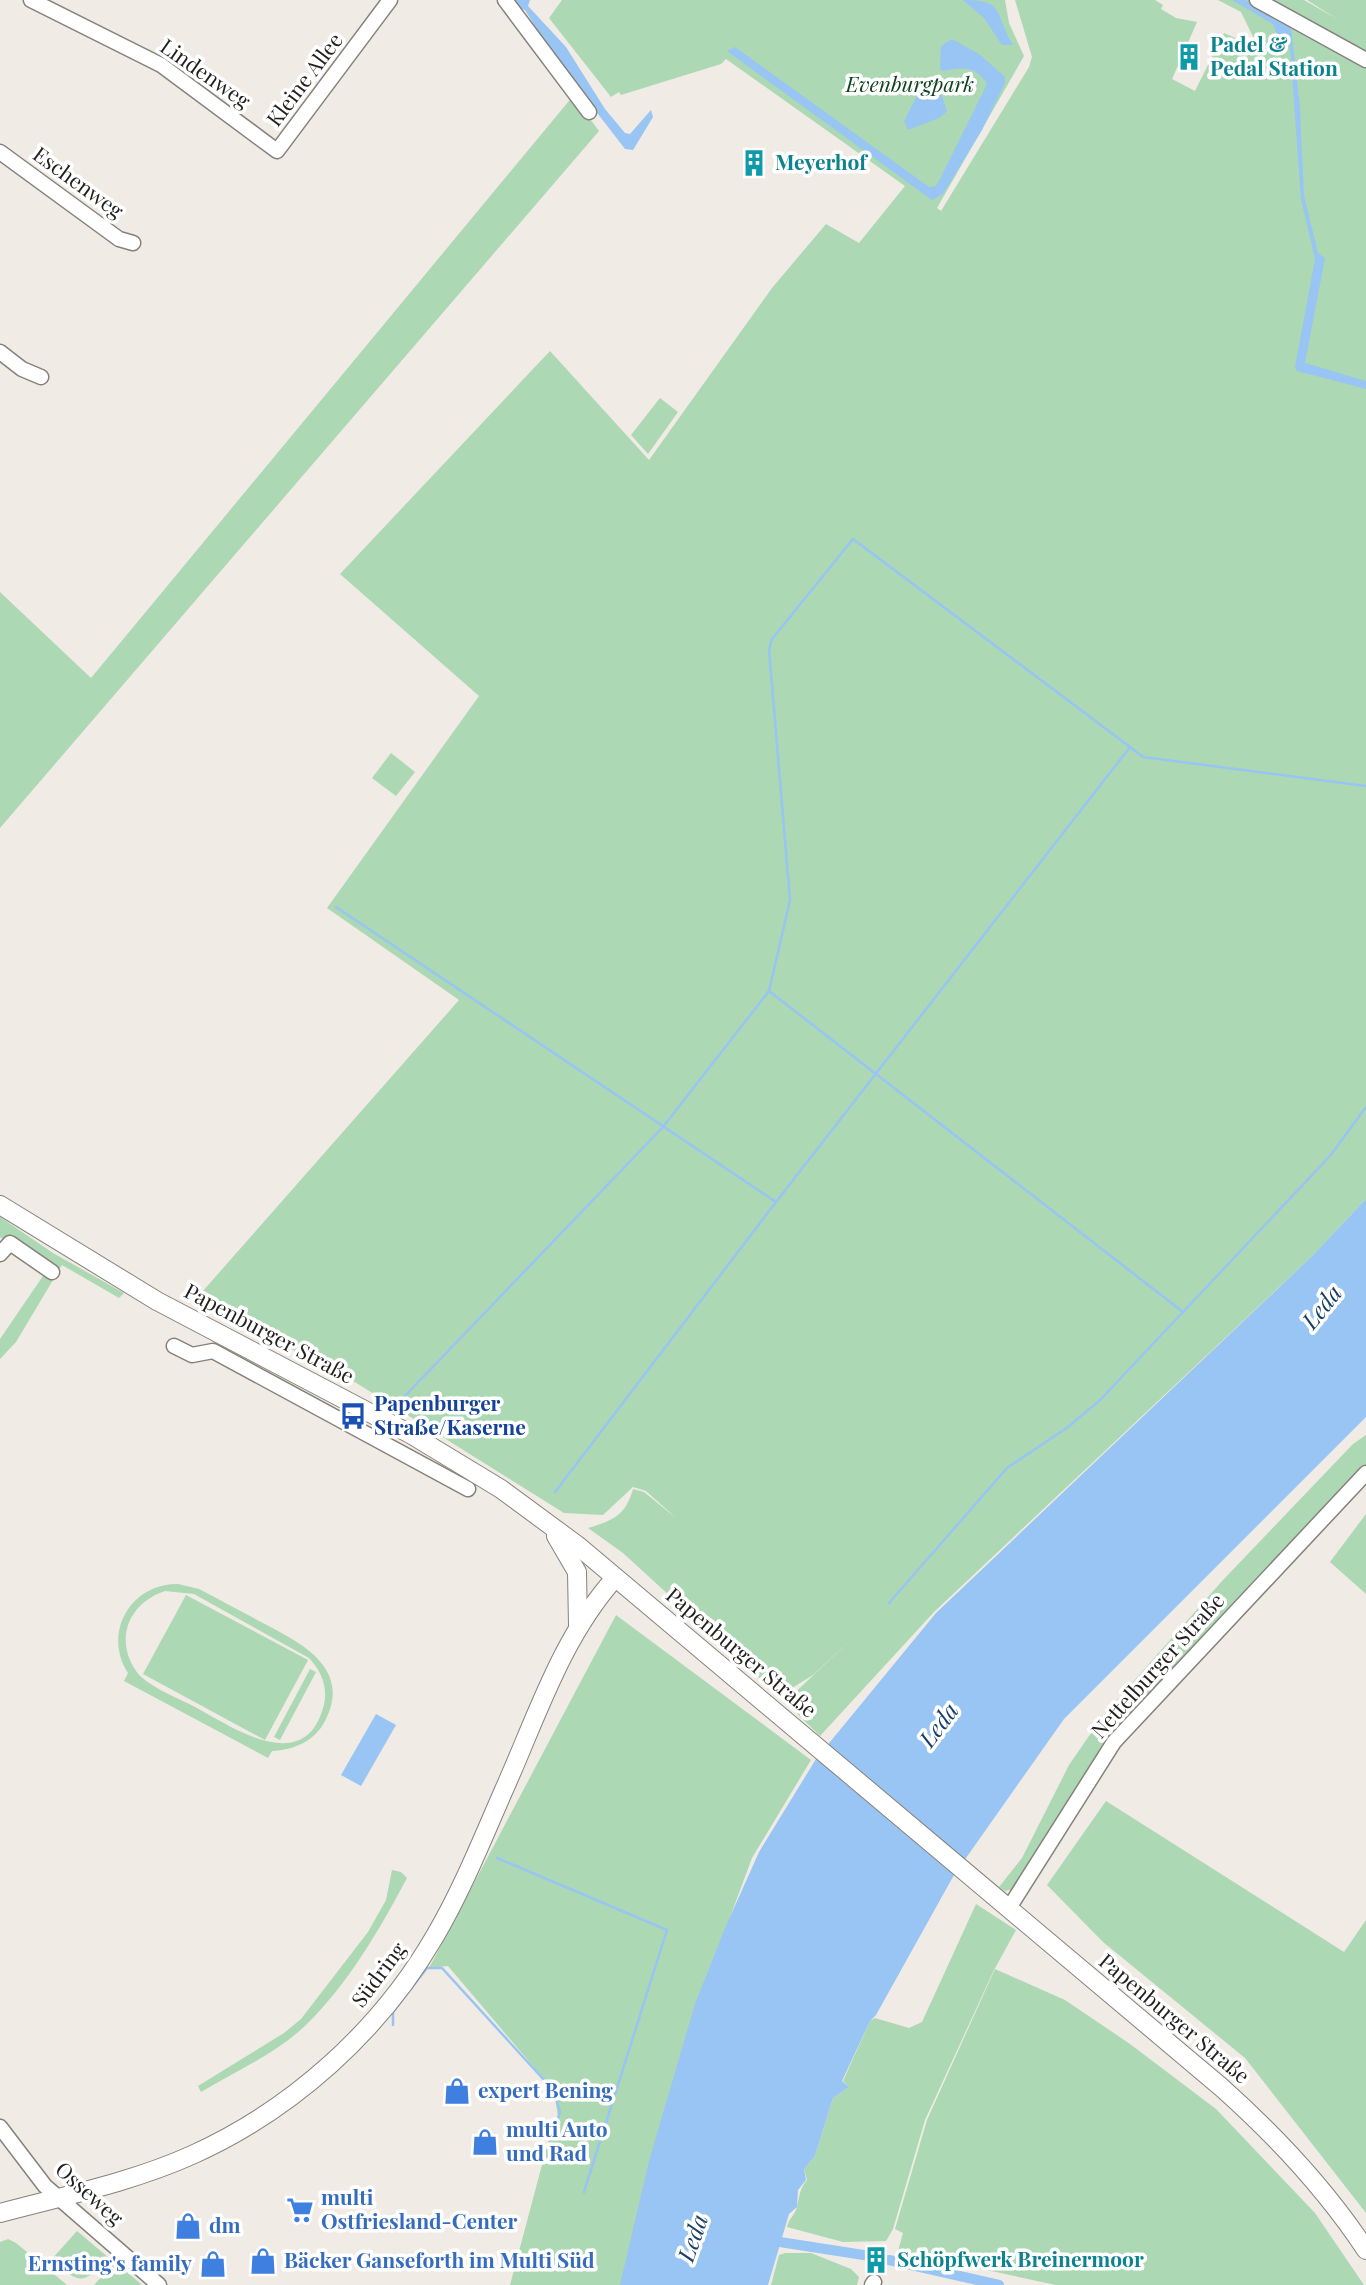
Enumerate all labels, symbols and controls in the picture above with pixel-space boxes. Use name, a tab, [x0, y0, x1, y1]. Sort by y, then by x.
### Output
street label: Kleine Allee	[259, 26, 348, 131]
place label: Padel & Pedal Station	[1210, 29, 1338, 81]
street label: Lindenweg	[156, 31, 257, 114]
building icon: Padel & Pedal Station	[1174, 42, 1204, 72]
park label: Evenburgpark	[845, 69, 974, 97]
street label: Eschenweg	[28, 139, 130, 224]
place label: Meyerhof	[775, 147, 869, 175]
building icon: Meyerhof	[739, 148, 769, 178]
street label: Papenburger Straße	[180, 1276, 360, 1389]
water label: Leda	[1293, 1278, 1348, 1335]
place label: Papenburger Straße/Kaserne	[374, 1388, 526, 1440]
bus stop icon: Papenburger Straße/Kaserne	[338, 1401, 368, 1431]
street label: Papenburger Straße	[661, 1580, 823, 1723]
street label: Nettelburger Straße	[1084, 1586, 1229, 1743]
water label: Leda	[910, 1696, 965, 1753]
street label: Südring	[344, 1936, 411, 2012]
street label: Papenburger Straße	[1094, 1946, 1256, 2089]
place label: expert Bening	[478, 2075, 613, 2103]
shop icon: expert Bening	[442, 2076, 472, 2106]
place label: multi Auto und Rad	[506, 2114, 608, 2166]
shop icon: multi Auto und Rad	[470, 2127, 500, 2157]
street label: Osseweg	[50, 2154, 130, 2231]
place label: multi Ostfriesland-Center	[321, 2182, 518, 2234]
supermarket icon: multi Ostfriesland-Center	[285, 2195, 315, 2225]
place label: dm	[209, 2210, 241, 2238]
water label: Leda	[669, 2210, 714, 2266]
shop icon: dm	[173, 2211, 203, 2241]
place label: Schöpfwerk Breinermoor	[897, 2244, 1144, 2272]
place label: Bäcker Ganseforth im Multi Süd	[284, 2245, 595, 2273]
building icon: Schöpfwerk Breinermoor	[861, 2245, 891, 2275]
shop icon: Bäcker Ganseforth im Multi Süd	[248, 2246, 278, 2276]
place label: Ernsting's family	[28, 2248, 192, 2276]
shop icon: Ernsting's family	[198, 2249, 228, 2279]

